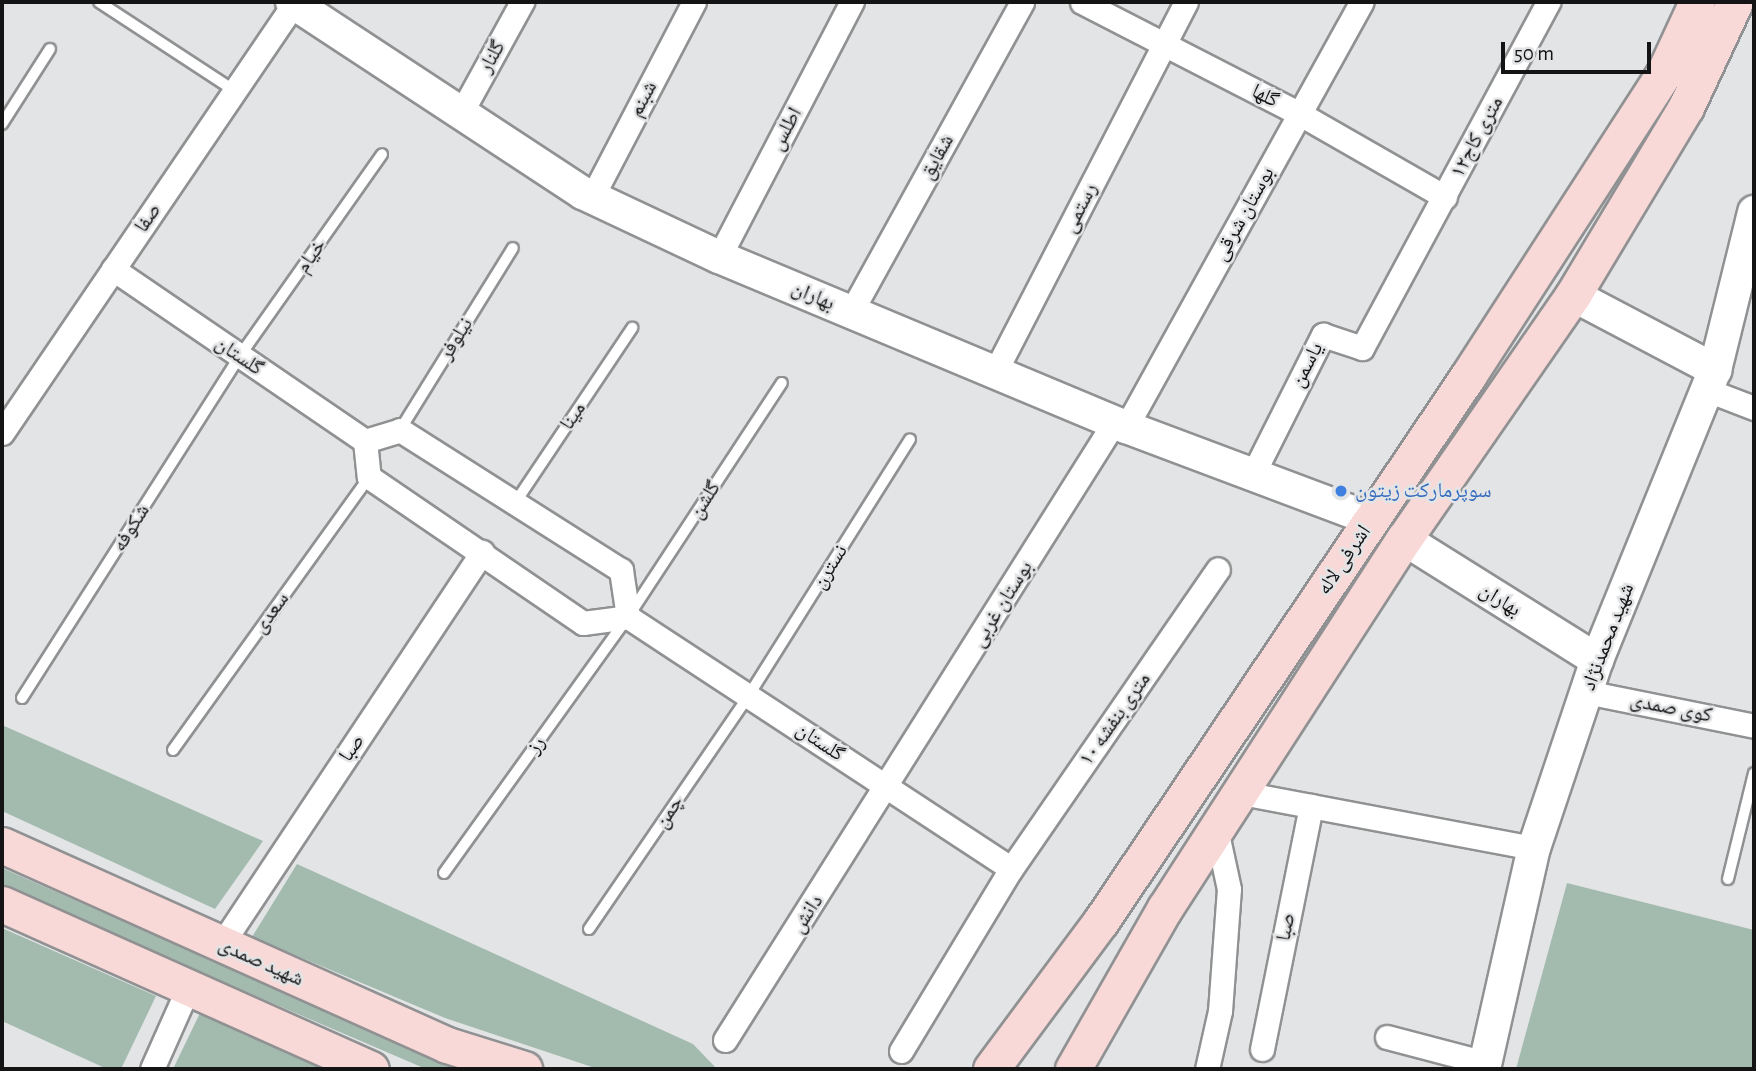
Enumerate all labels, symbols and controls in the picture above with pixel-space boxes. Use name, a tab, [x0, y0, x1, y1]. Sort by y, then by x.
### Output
scale bar	[1504, 28, 1654, 72]
street label: گلنار	[473, 36, 511, 78]
text: 50 m	[1514, 43, 1554, 64]
street label: شبنم	[623, 77, 663, 121]
street label: گلها	[1247, 79, 1283, 113]
street label: ۱۲متری کاج	[1445, 92, 1509, 182]
street label: اطلس	[764, 103, 808, 155]
street label: شقایق	[914, 130, 960, 184]
street label: بوستان شرقی	[1208, 163, 1280, 265]
street label: رستمی	[1057, 179, 1103, 237]
street label: صفا	[129, 199, 167, 237]
street label: خیام	[290, 234, 332, 278]
street label: بهاران	[788, 276, 838, 316]
street label: نیلوفر	[433, 313, 479, 365]
street label: گلستان	[210, 331, 268, 381]
street label: یاسمن	[1285, 338, 1329, 392]
street label: مینا	[555, 397, 591, 435]
street label: گلشن	[684, 476, 726, 524]
place label: سوپرمارکت زیتون	[1355, 478, 1492, 504]
marker: سوپرمارکت زیتون	[1333, 483, 1349, 499]
street label: شکوفه	[107, 499, 155, 557]
street label: اشرفی لاله	[1312, 520, 1376, 600]
street label: نسترن	[807, 540, 853, 594]
street label: بوستان غربی	[966, 556, 1038, 652]
street label: بهاران	[1474, 578, 1526, 622]
street label: شهید محمدنژاد	[1576, 580, 1640, 694]
street label: سعدی	[247, 587, 295, 639]
street label: ۱۰ متری بنفشه	[1074, 668, 1156, 770]
street label: کوی صمدی	[1628, 688, 1714, 728]
street label: گلستان	[791, 717, 849, 767]
street label: صبا	[334, 729, 370, 767]
street label: رز	[521, 731, 551, 759]
street label: چمن	[649, 791, 689, 833]
street label: دانش	[785, 890, 829, 938]
street label: صبا	[1271, 911, 1301, 943]
street label: شهید صمدی	[214, 932, 308, 992]

